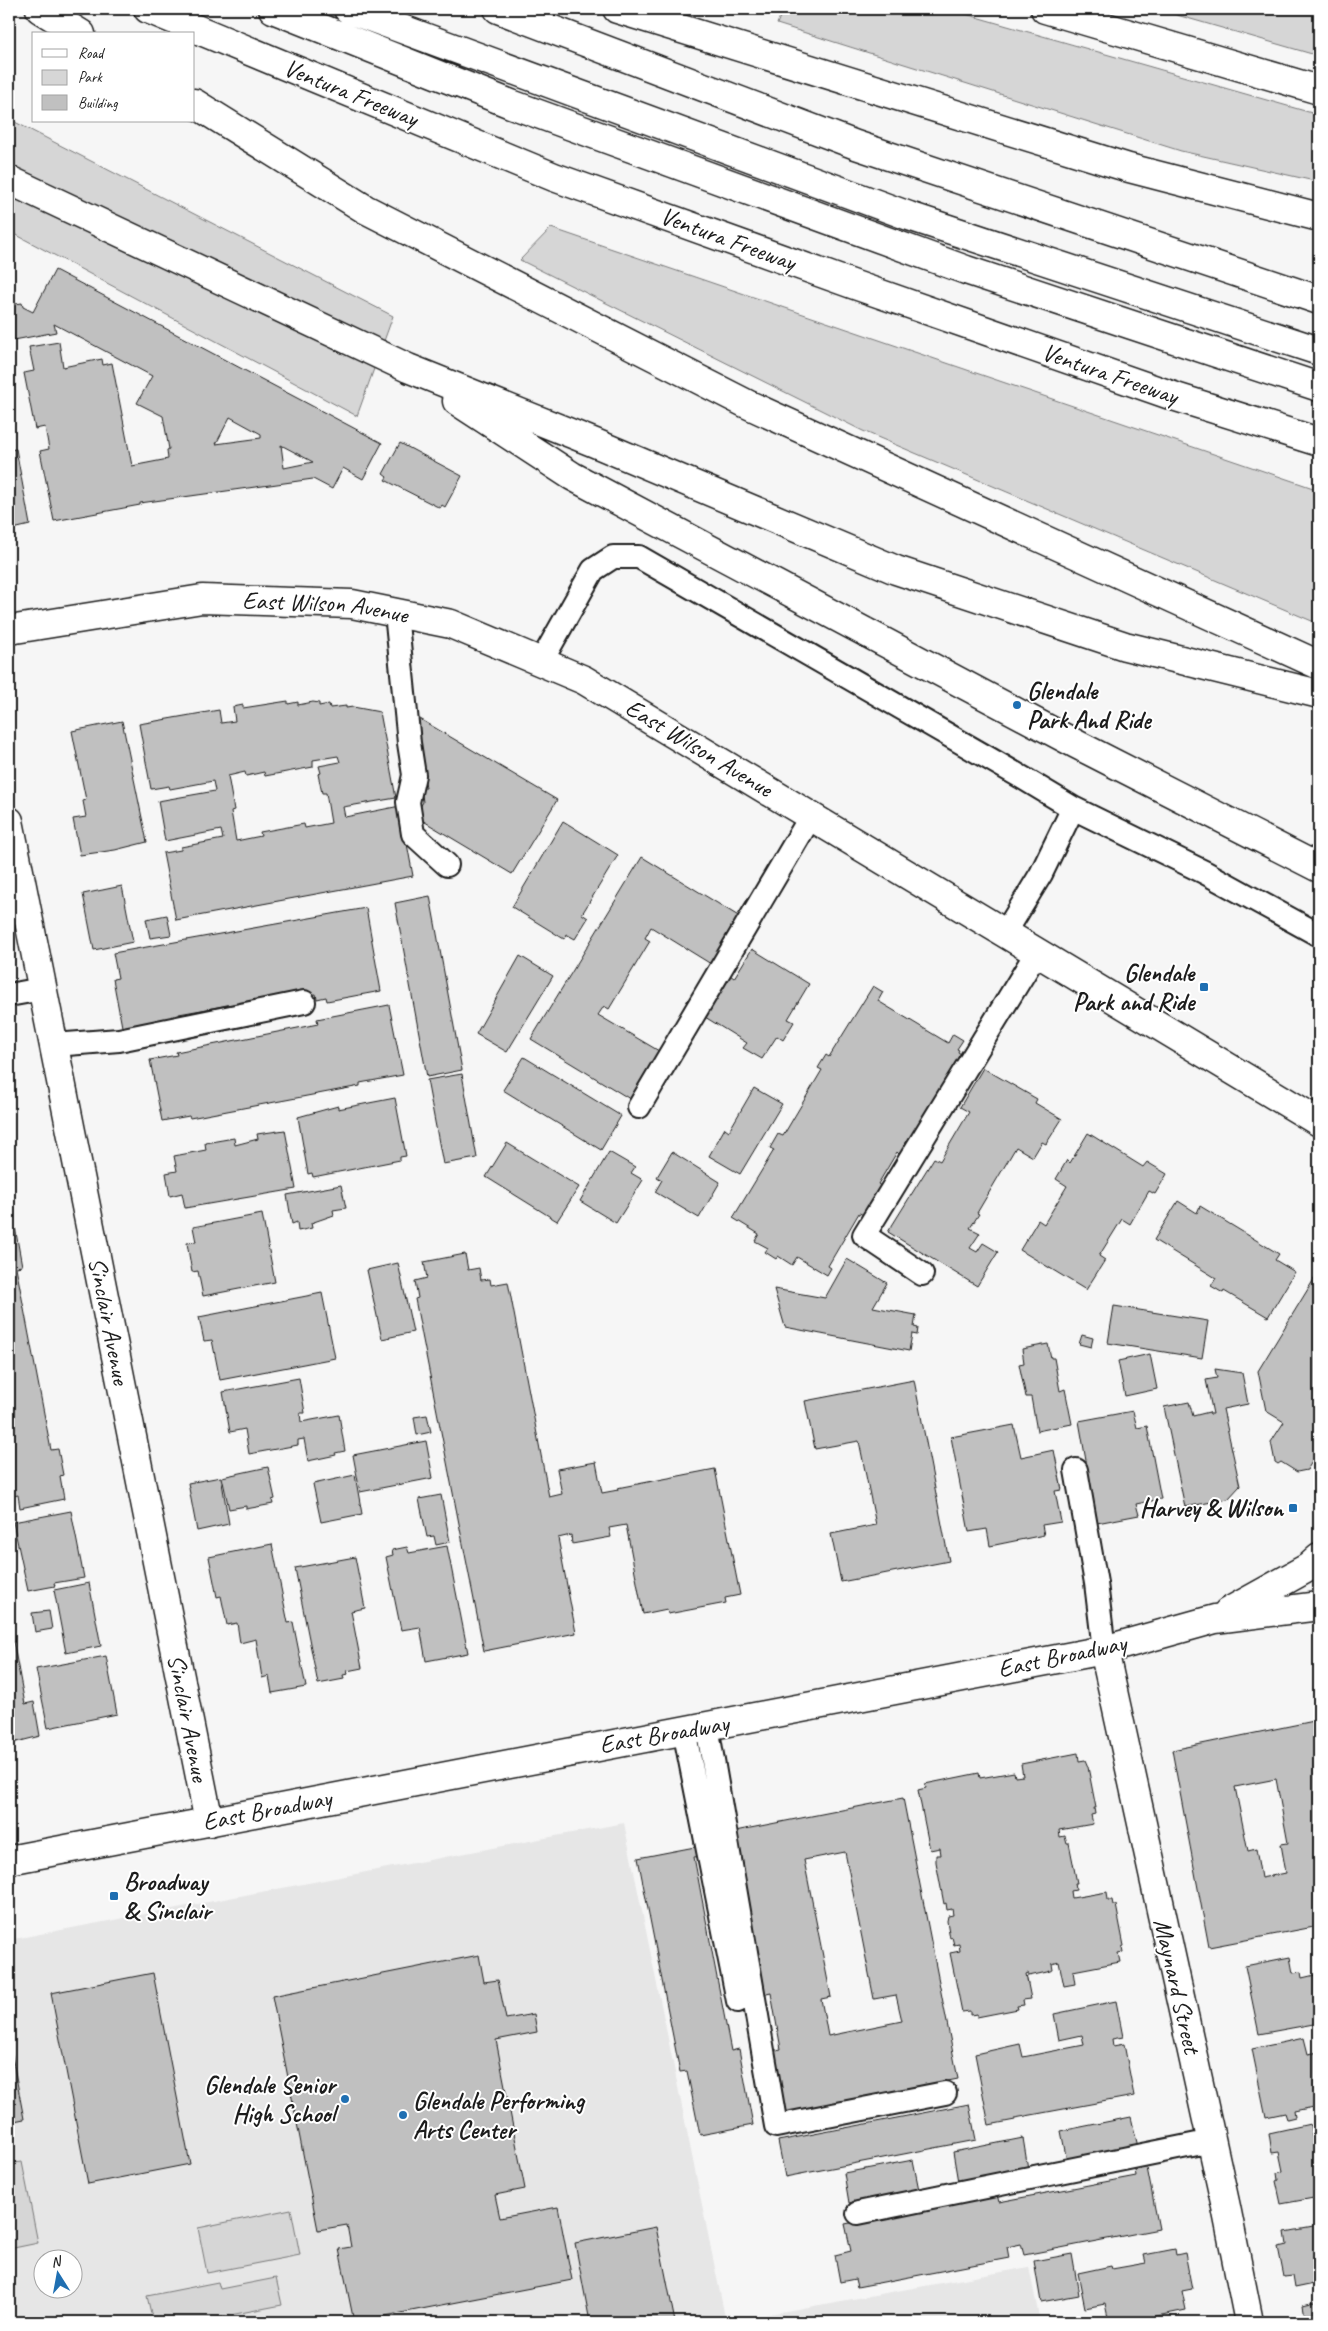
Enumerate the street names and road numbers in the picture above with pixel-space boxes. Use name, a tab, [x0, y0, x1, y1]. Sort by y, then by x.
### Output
street label: Ventura Freeway	[279, 52, 425, 135]
street label: Ventura Freeway	[656, 200, 802, 279]
street label: Ventura Freeway	[1038, 336, 1185, 413]
street label: East Wilson Avenue	[242, 584, 412, 631]
street label: East Wilson Avenue	[620, 692, 780, 805]
street label: Sinclair Avenue	[81, 1255, 137, 1389]
street label: East Broadway	[995, 1626, 1131, 1685]
street label: Sinclair Avenue	[160, 1652, 216, 1786]
street label: East Broadway	[597, 1707, 733, 1761]
street label: East Broadway	[200, 1781, 336, 1838]
street label: Maynard Street	[1146, 1916, 1209, 2059]

